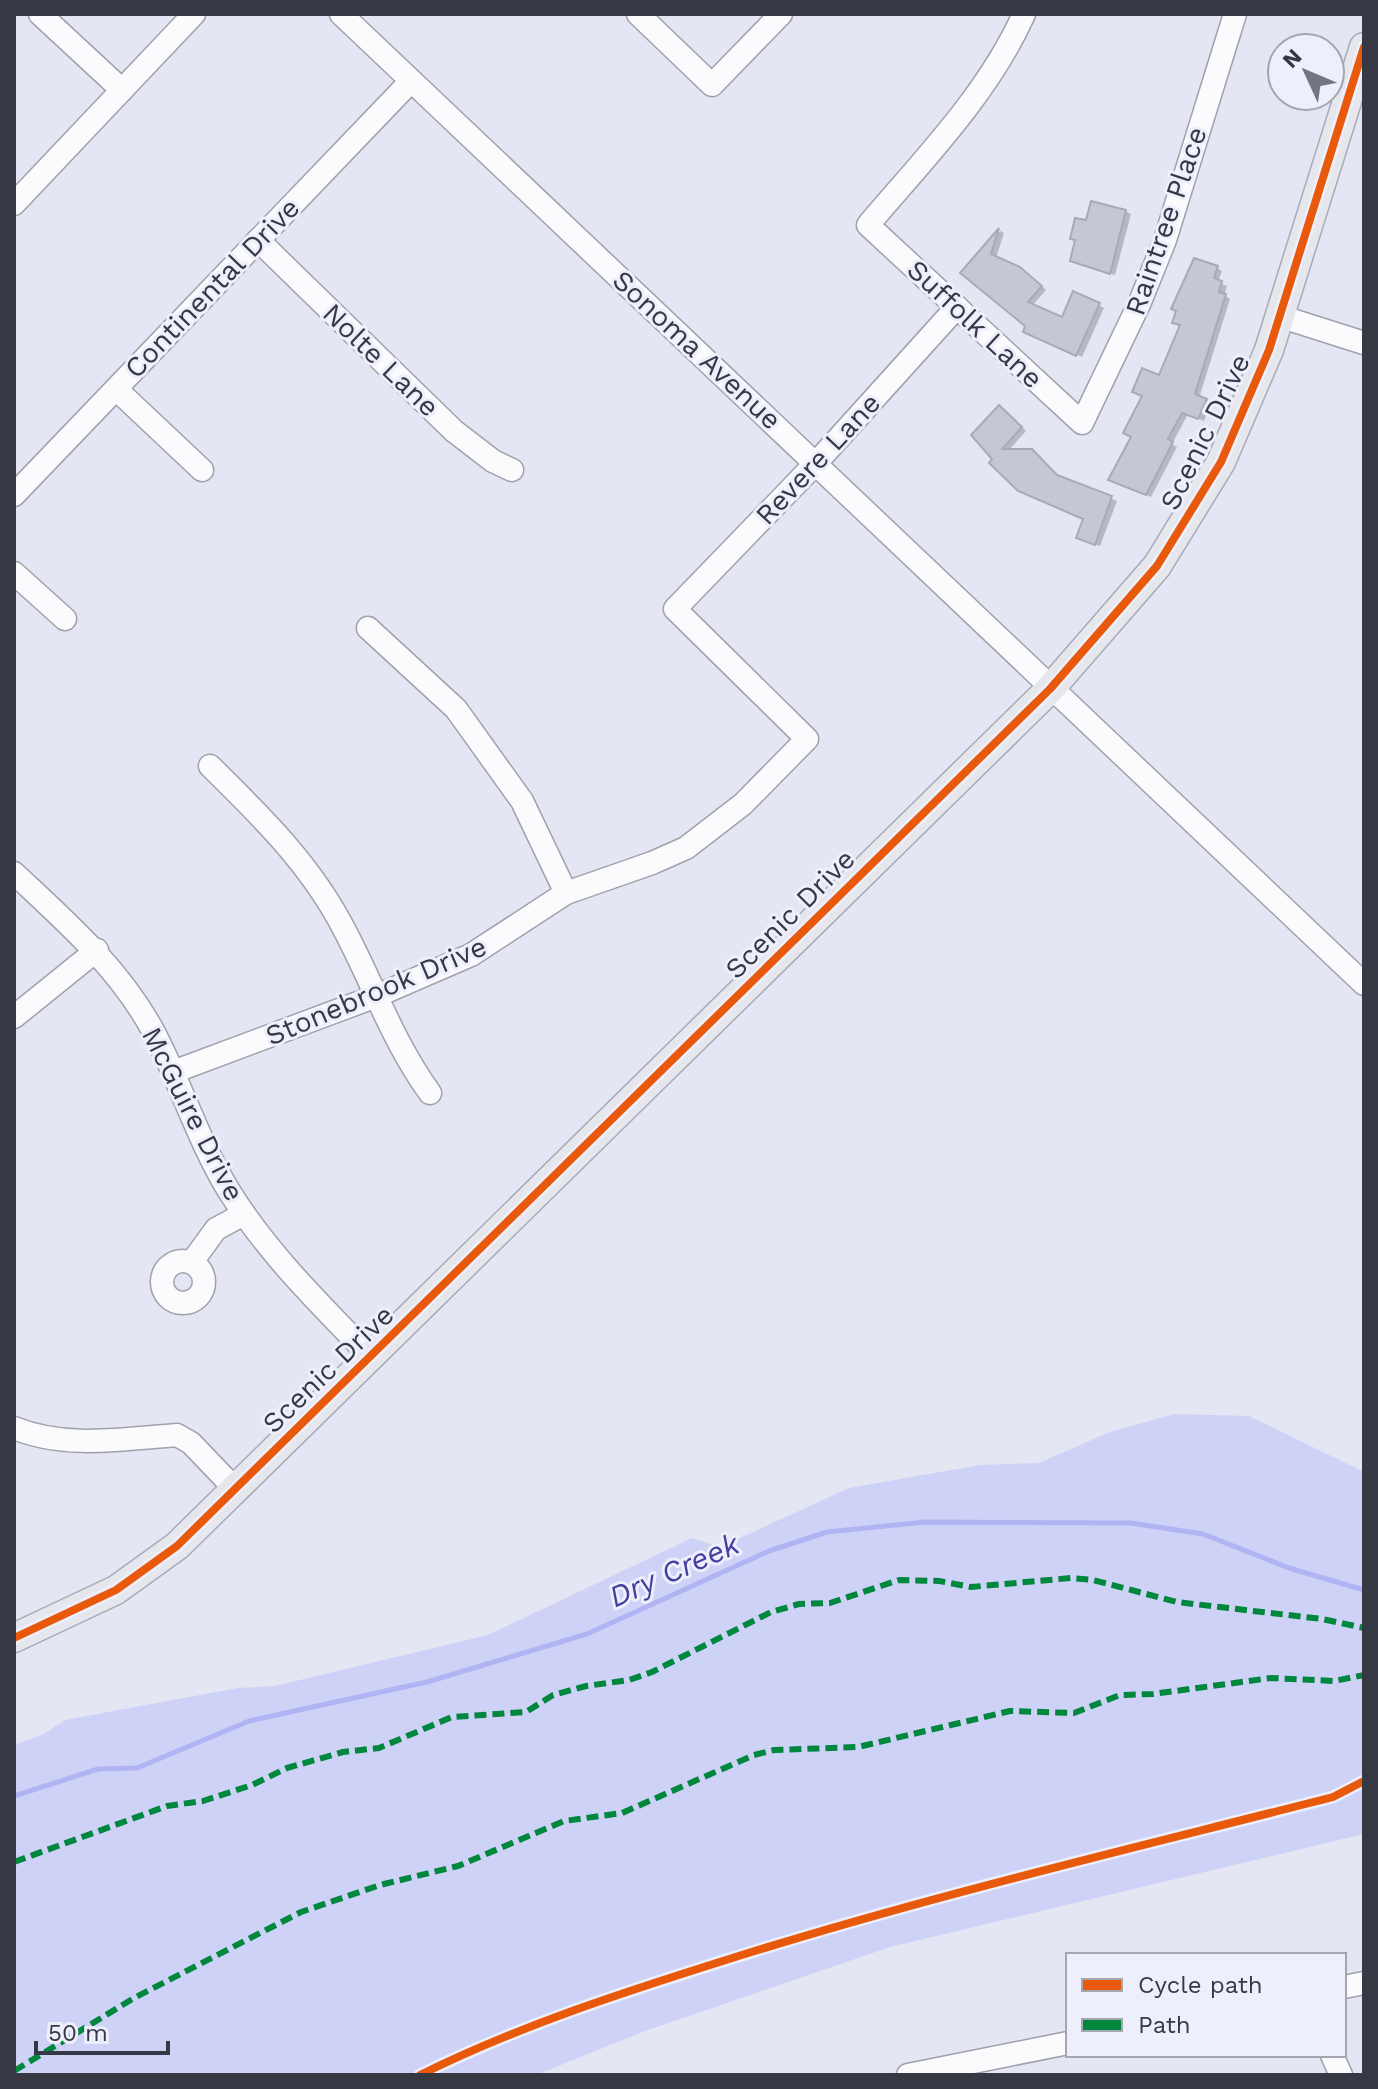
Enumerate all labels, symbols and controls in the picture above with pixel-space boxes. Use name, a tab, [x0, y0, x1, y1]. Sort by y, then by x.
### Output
north arrow	[1266, 32, 1346, 112]
text: N	[1277, 44, 1307, 73]
street label: Raintree Place	[1118, 123, 1214, 319]
street label: Continental Drive	[118, 191, 306, 385]
street label: Suffolk Lane	[900, 253, 1050, 395]
street label: Sonoma Avenue	[606, 264, 788, 436]
street label: Nolte Lane	[316, 296, 446, 424]
street label: Scenic Drive	[1153, 349, 1257, 515]
street label: Revere Lane	[749, 387, 887, 531]
street label: Scenic Drive	[718, 842, 862, 986]
street label: Stonebrook Drive	[261, 930, 491, 1052]
street label: McGuire Drive	[135, 1022, 251, 1206]
street label: Scenic Drive	[256, 1298, 400, 1440]
water label: Dry Creek	[603, 1525, 746, 1614]
legend	[1066, 1953, 1346, 2057]
text: Cycle path	[1138, 1971, 1263, 1999]
scale bar	[36, 2005, 168, 2055]
text: Path	[1138, 2011, 1191, 2039]
text: 50 m	[48, 2019, 108, 2047]

